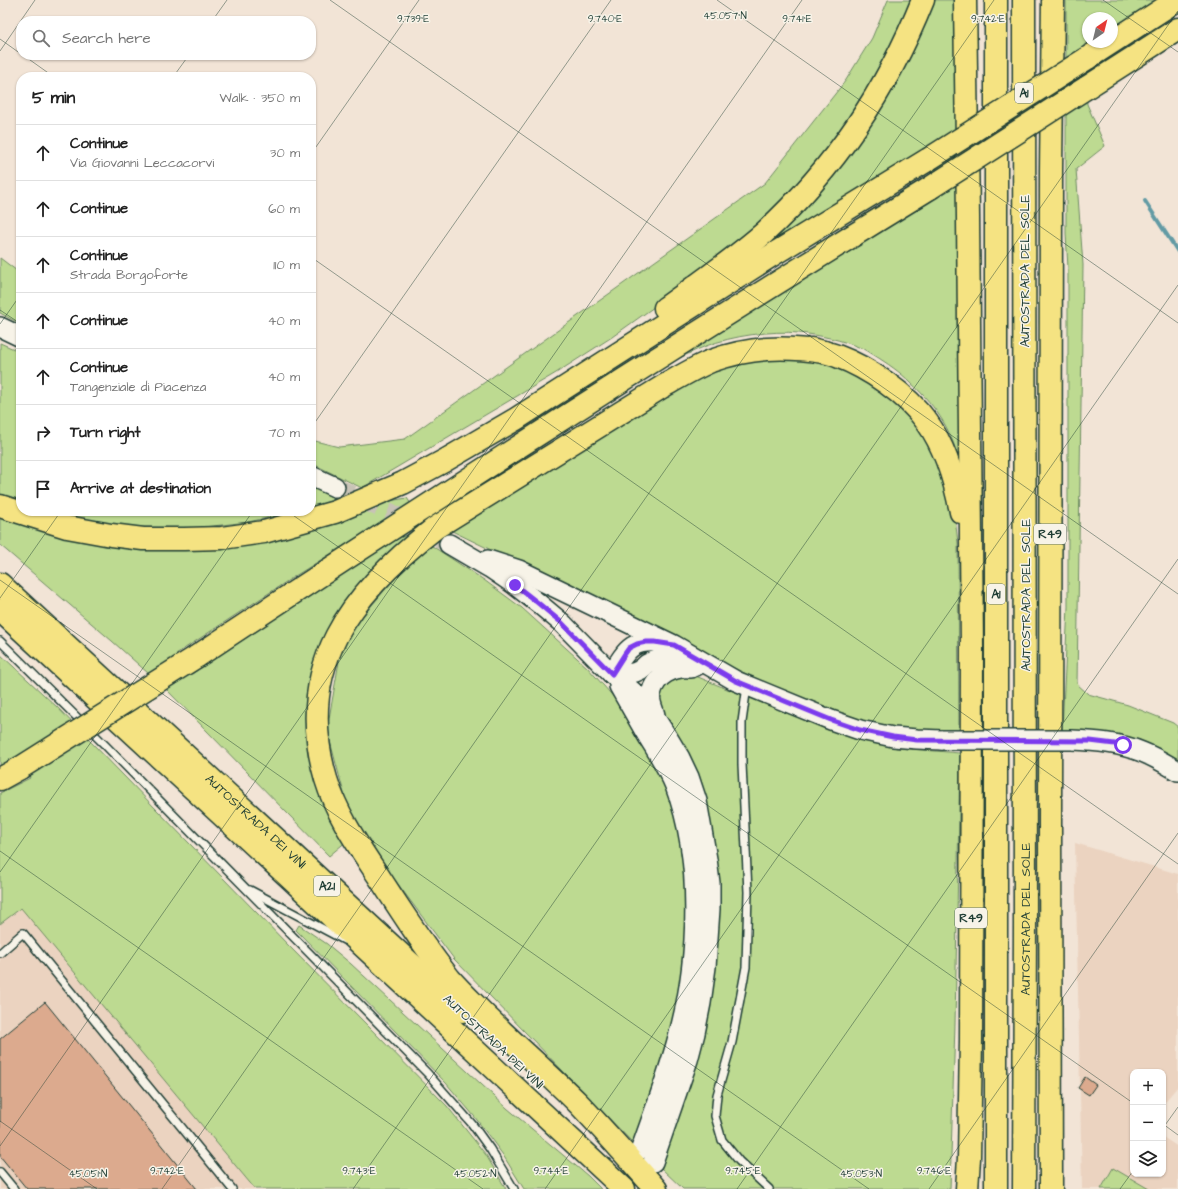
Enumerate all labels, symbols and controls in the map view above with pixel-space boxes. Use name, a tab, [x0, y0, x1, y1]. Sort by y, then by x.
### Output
text: 45.057°N	[703, 9, 747, 23]
text: 9.739°E	[397, 12, 429, 26]
text: 9.740°E	[588, 12, 622, 26]
text: 9.741°E	[782, 12, 812, 26]
text: 9.742°E	[971, 12, 1005, 26]
north arrow	[1082, 12, 1118, 48]
search box	[16, 16, 316, 60]
icon: search	[30, 27, 52, 49]
text: Search here	[62, 28, 151, 49]
road number: A1	[1015, 83, 1033, 103]
text: 5 min	[32, 86, 75, 110]
text: Walk · 350 m	[220, 89, 300, 107]
text: Continue	[70, 133, 128, 154]
icon: ahead	[32, 142, 54, 164]
text: 30 m	[270, 144, 300, 162]
text: Via Giovanni Leccacorvi	[70, 154, 214, 172]
street label: AUTOSTRADA DEL SOLE	[1016, 194, 1034, 347]
icon: ahead	[32, 198, 54, 220]
text: Continue	[70, 198, 128, 219]
text: 60 m	[268, 200, 300, 218]
text: Continue	[70, 245, 128, 266]
icon: ahead	[32, 254, 54, 276]
text: 110 m	[273, 256, 300, 274]
text: Strada Borgoforte	[70, 266, 188, 284]
icon: ahead	[32, 310, 54, 332]
text: Continue	[70, 310, 128, 331]
text: 40 m	[268, 312, 300, 330]
text: Continue	[70, 357, 128, 378]
icon: ahead	[32, 366, 54, 388]
text: 40 m	[268, 368, 300, 386]
text: Tangenziale di Piacenza	[70, 378, 206, 396]
icon: right	[32, 422, 54, 444]
text: Turn right	[70, 422, 141, 443]
text: 70 m	[268, 424, 300, 442]
icon: arrive	[32, 478, 54, 500]
text: Arrive at destination	[70, 478, 211, 499]
street label: AUTOSTRADA DEL SOLE	[1017, 518, 1035, 671]
road number: R49	[1034, 524, 1066, 544]
route end	[506, 576, 524, 594]
road number: A1	[987, 584, 1005, 604]
route start	[1114, 736, 1132, 754]
street label: AUTOSTRADA DEI VINI	[201, 770, 310, 873]
street label: AUTOSTRADA DEL SOLE	[1017, 842, 1035, 995]
road number: A21	[314, 876, 340, 896]
road number: R49	[955, 908, 987, 928]
street label: AUTOSTRADA DEI VINI	[439, 990, 548, 1093]
map controls	[1130, 1069, 1166, 1177]
button: +	[1130, 1069, 1166, 1105]
button: −	[1130, 1105, 1166, 1141]
button: layers	[1130, 1141, 1166, 1177]
text: 9.742°E	[150, 1164, 184, 1178]
text: 9.743°E	[342, 1164, 376, 1178]
text: 9.744°E	[534, 1164, 569, 1178]
text: 9.745°E	[725, 1164, 761, 1178]
text: 9.746°E	[917, 1164, 951, 1178]
text: 45.051°N	[69, 1167, 107, 1181]
text: 45.052°N	[454, 1167, 496, 1181]
text: 45.053°N	[840, 1167, 882, 1181]

